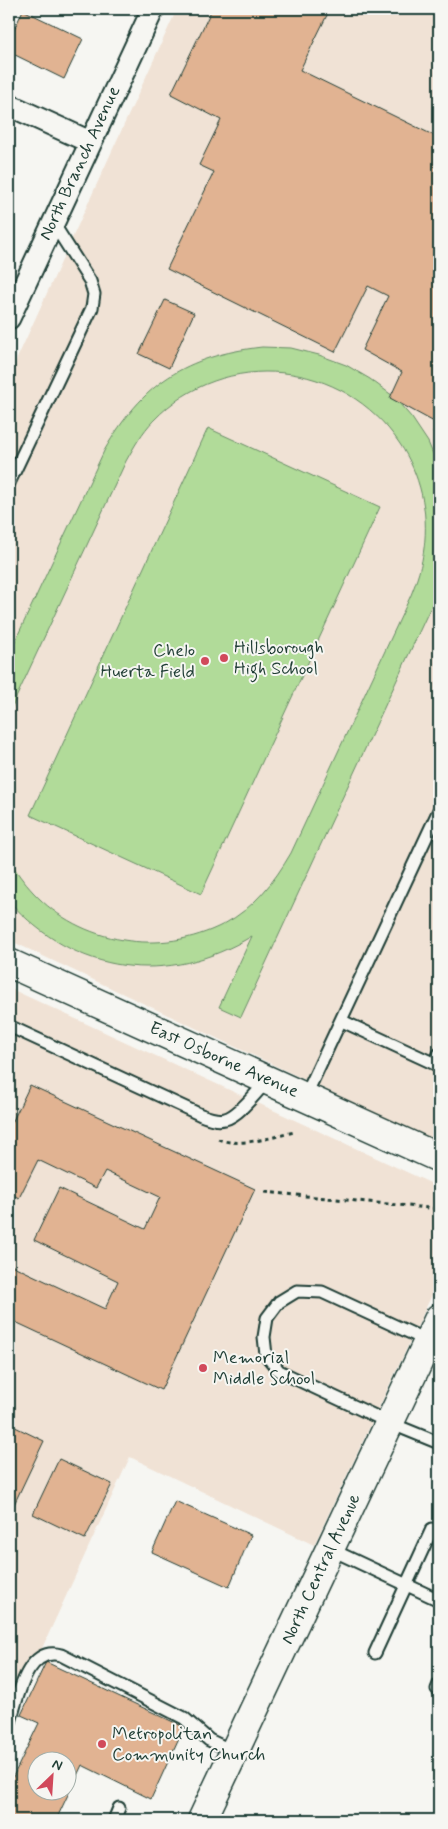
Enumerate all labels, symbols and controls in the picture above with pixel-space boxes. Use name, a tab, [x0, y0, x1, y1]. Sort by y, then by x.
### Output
street label: North Branch Avenue	[34, 82, 126, 244]
place label: Hillsborough High School	[234, 636, 324, 683]
place label: Chelo Huerta Field	[100, 639, 195, 684]
marker: Hillsborough High School	[218, 652, 230, 664]
marker: Chelo Huerta Field	[199, 655, 211, 667]
street label: East Osborne Avenue	[145, 1016, 303, 1104]
place label: Memorial Middle School	[213, 1346, 315, 1391]
marker: Memorial Middle School	[197, 1362, 209, 1374]
street label: North Central Avenue	[276, 1490, 366, 1648]
place label: Metropolitan Community Church	[112, 1722, 265, 1767]
marker: Metropolitan Community Church	[96, 1738, 108, 1750]
north arrow	[28, 1752, 78, 1802]
text: N	[49, 1755, 65, 1775]

